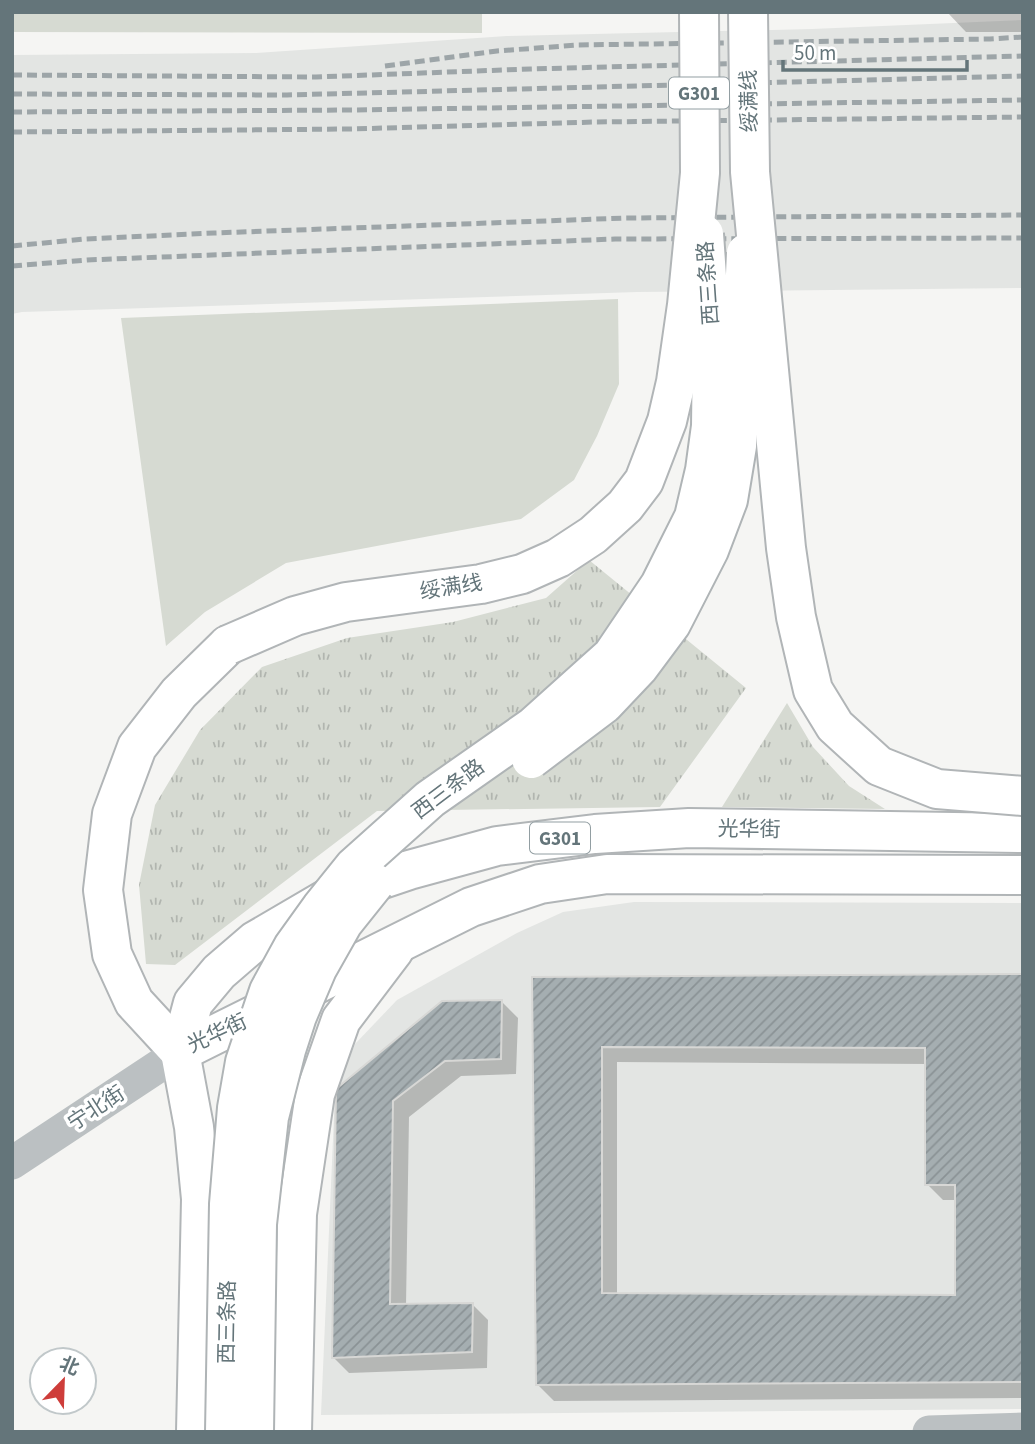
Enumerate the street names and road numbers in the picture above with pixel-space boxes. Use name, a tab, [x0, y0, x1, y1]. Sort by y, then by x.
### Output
street label: 绥满线	[733, 69, 765, 133]
road number: G301	[669, 78, 729, 108]
street label: 西三条路	[690, 240, 726, 326]
street label: 绥满线	[418, 567, 484, 607]
street label: 西三条路	[405, 752, 491, 826]
street label: 光华街	[717, 813, 781, 845]
road number: G301	[530, 822, 590, 853]
street label: 光华街	[182, 1006, 252, 1060]
street label: 宁北街	[61, 1078, 131, 1138]
street label: 西三条路	[211, 1280, 243, 1364]

